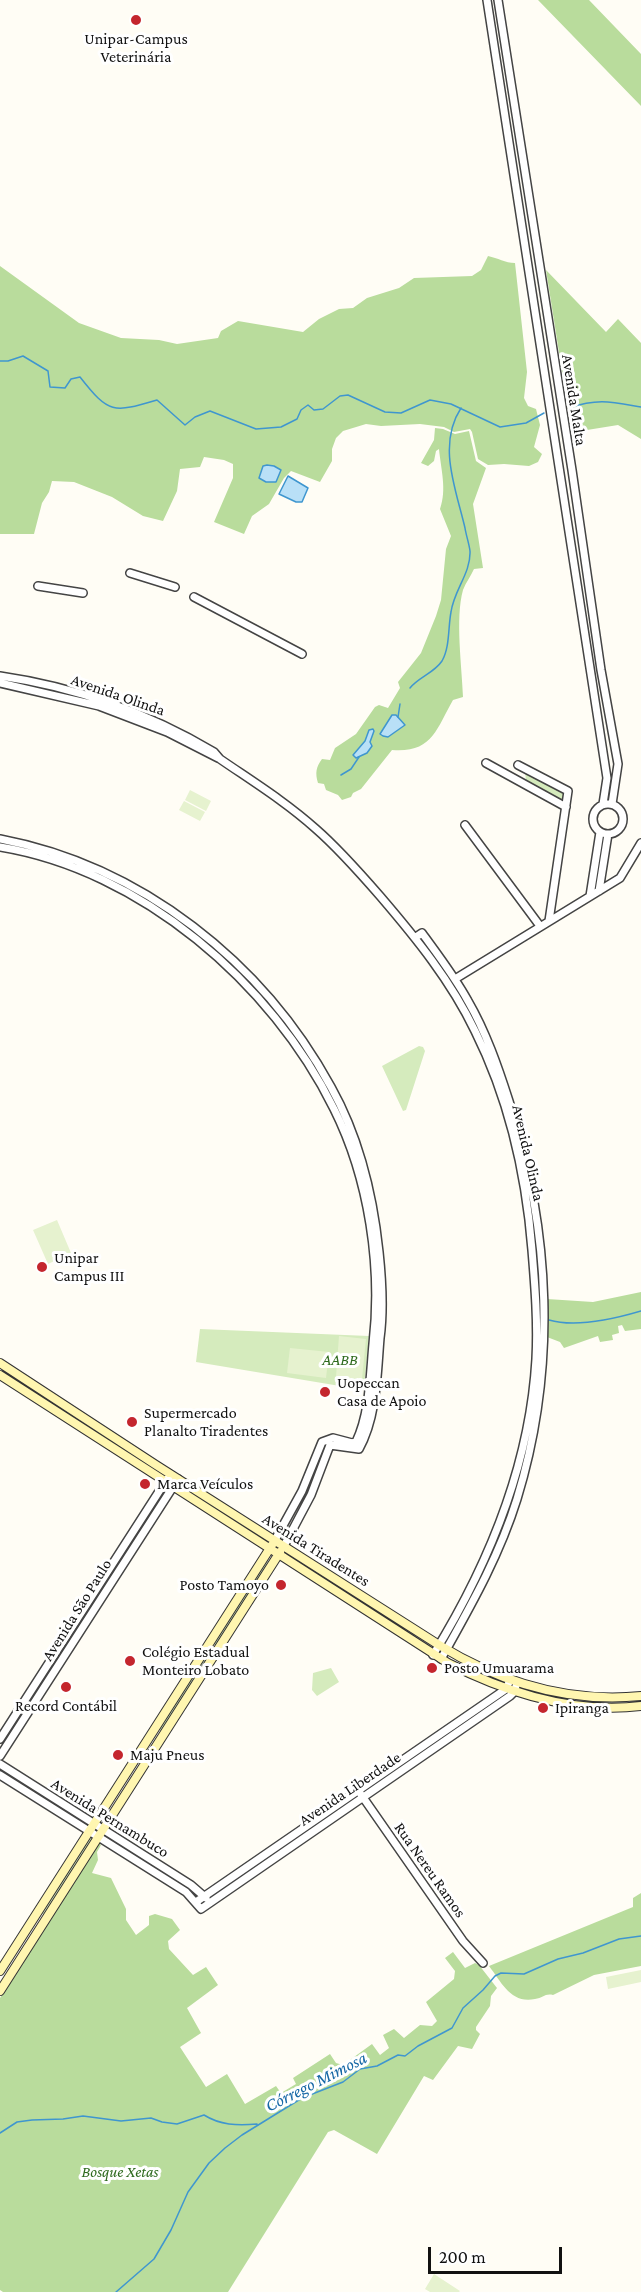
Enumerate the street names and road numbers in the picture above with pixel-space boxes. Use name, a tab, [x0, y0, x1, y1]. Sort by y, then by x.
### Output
street label: Avenida Malta	[557, 353, 591, 447]
street label: Avenida Olinda	[68, 670, 168, 720]
street label: Avenida Olinda	[508, 1103, 548, 1203]
street label: Avenida Tiradentes	[259, 1509, 373, 1591]
street label: Avenida São Paulo	[38, 1556, 116, 1664]
street label: Avenida Liberdade	[295, 1748, 405, 1830]
street label: Avenida Pernambuco	[48, 1774, 172, 1862]
street label: Rua Nereu Ramos	[390, 1819, 470, 1921]

